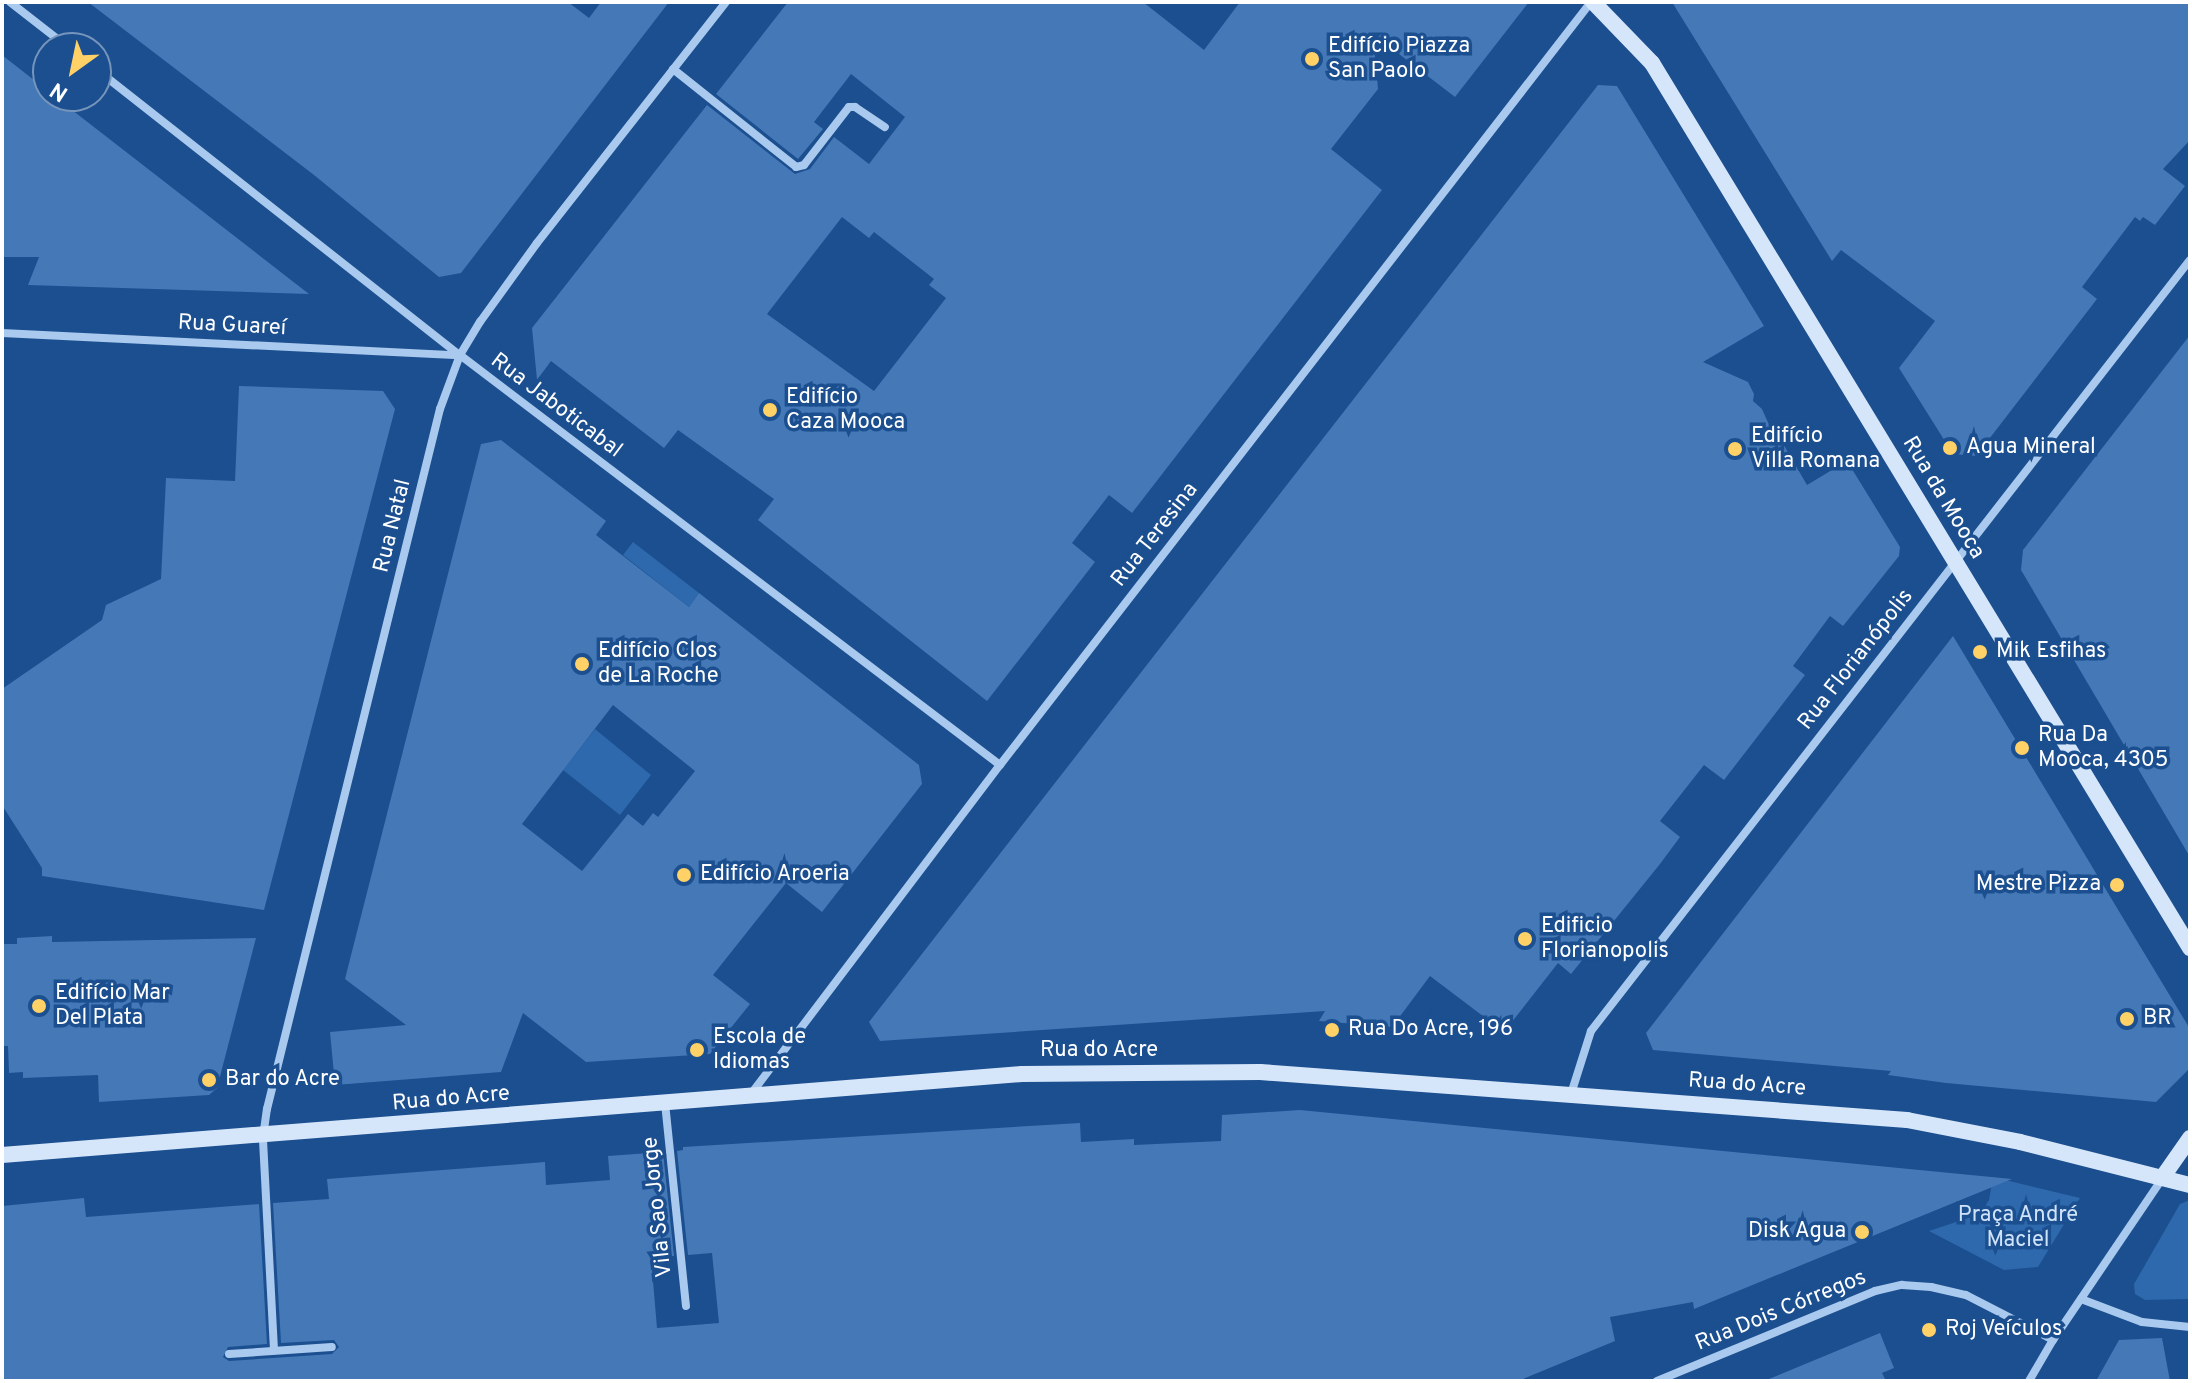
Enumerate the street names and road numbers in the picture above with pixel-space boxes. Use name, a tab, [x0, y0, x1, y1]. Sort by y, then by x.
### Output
street label: Rua Guareí	[177, 310, 287, 342]
street label: Rua Jaboticabal	[485, 348, 627, 464]
street label: Rua da Mooca	[1896, 432, 1990, 564]
street label: Rua Natal	[369, 477, 417, 575]
street label: Rua Teresina	[1106, 477, 1204, 593]
street label: Rua Florianópolis	[1793, 584, 1919, 736]
street label: Rua do Acre	[1040, 1038, 1158, 1064]
street label: Rua do Acre	[1687, 1068, 1807, 1102]
street label: Rua do Acre	[391, 1081, 511, 1117]
street label: Vila Sao Jorge	[637, 1135, 679, 1279]
street label: Rua Dois Córregos	[1692, 1265, 1870, 1357]

